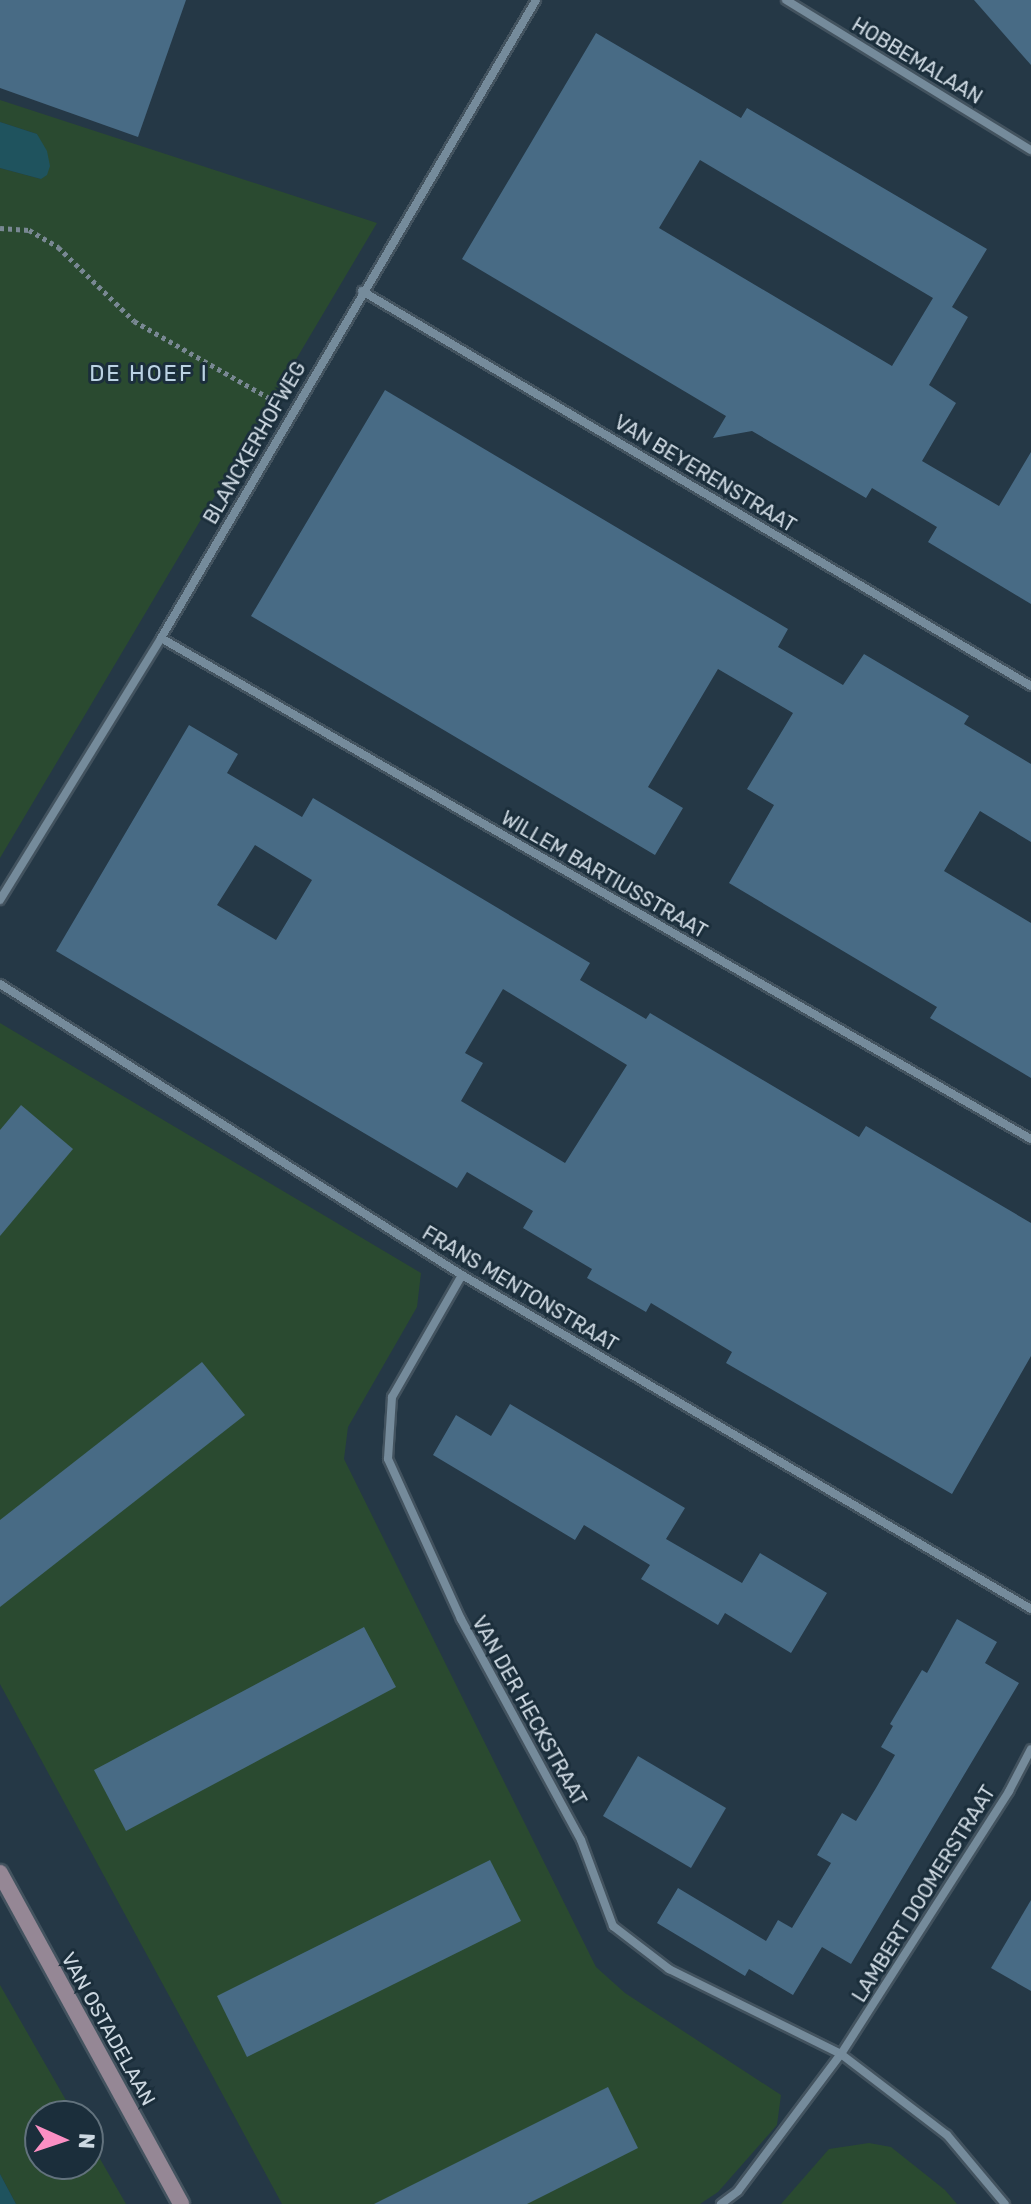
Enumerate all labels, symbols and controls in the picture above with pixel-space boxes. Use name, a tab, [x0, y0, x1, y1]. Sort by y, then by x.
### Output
street label: HOBBEMALAAN	[847, 13, 987, 109]
street label: BLANCKERHOFWEG	[199, 357, 311, 529]
district label: DE HOEF I	[89, 361, 209, 387]
street label: VAN BEYERENSTRAAT	[610, 410, 800, 538]
street label: WILLEM BARTIUSSTRAAT	[497, 806, 711, 944]
street label: FRANS MENTONSTRAAT	[418, 1221, 622, 1357]
street label: VAN DER HECKSTRAAT	[467, 1612, 591, 1810]
street label: LAMBERT DOOMERSTRAAT	[847, 1781, 1001, 2007]
street label: VAN OSTADELAAN	[56, 1948, 160, 2110]
north arrow	[24, 2100, 104, 2180]
text: N	[73, 2133, 100, 2150]

